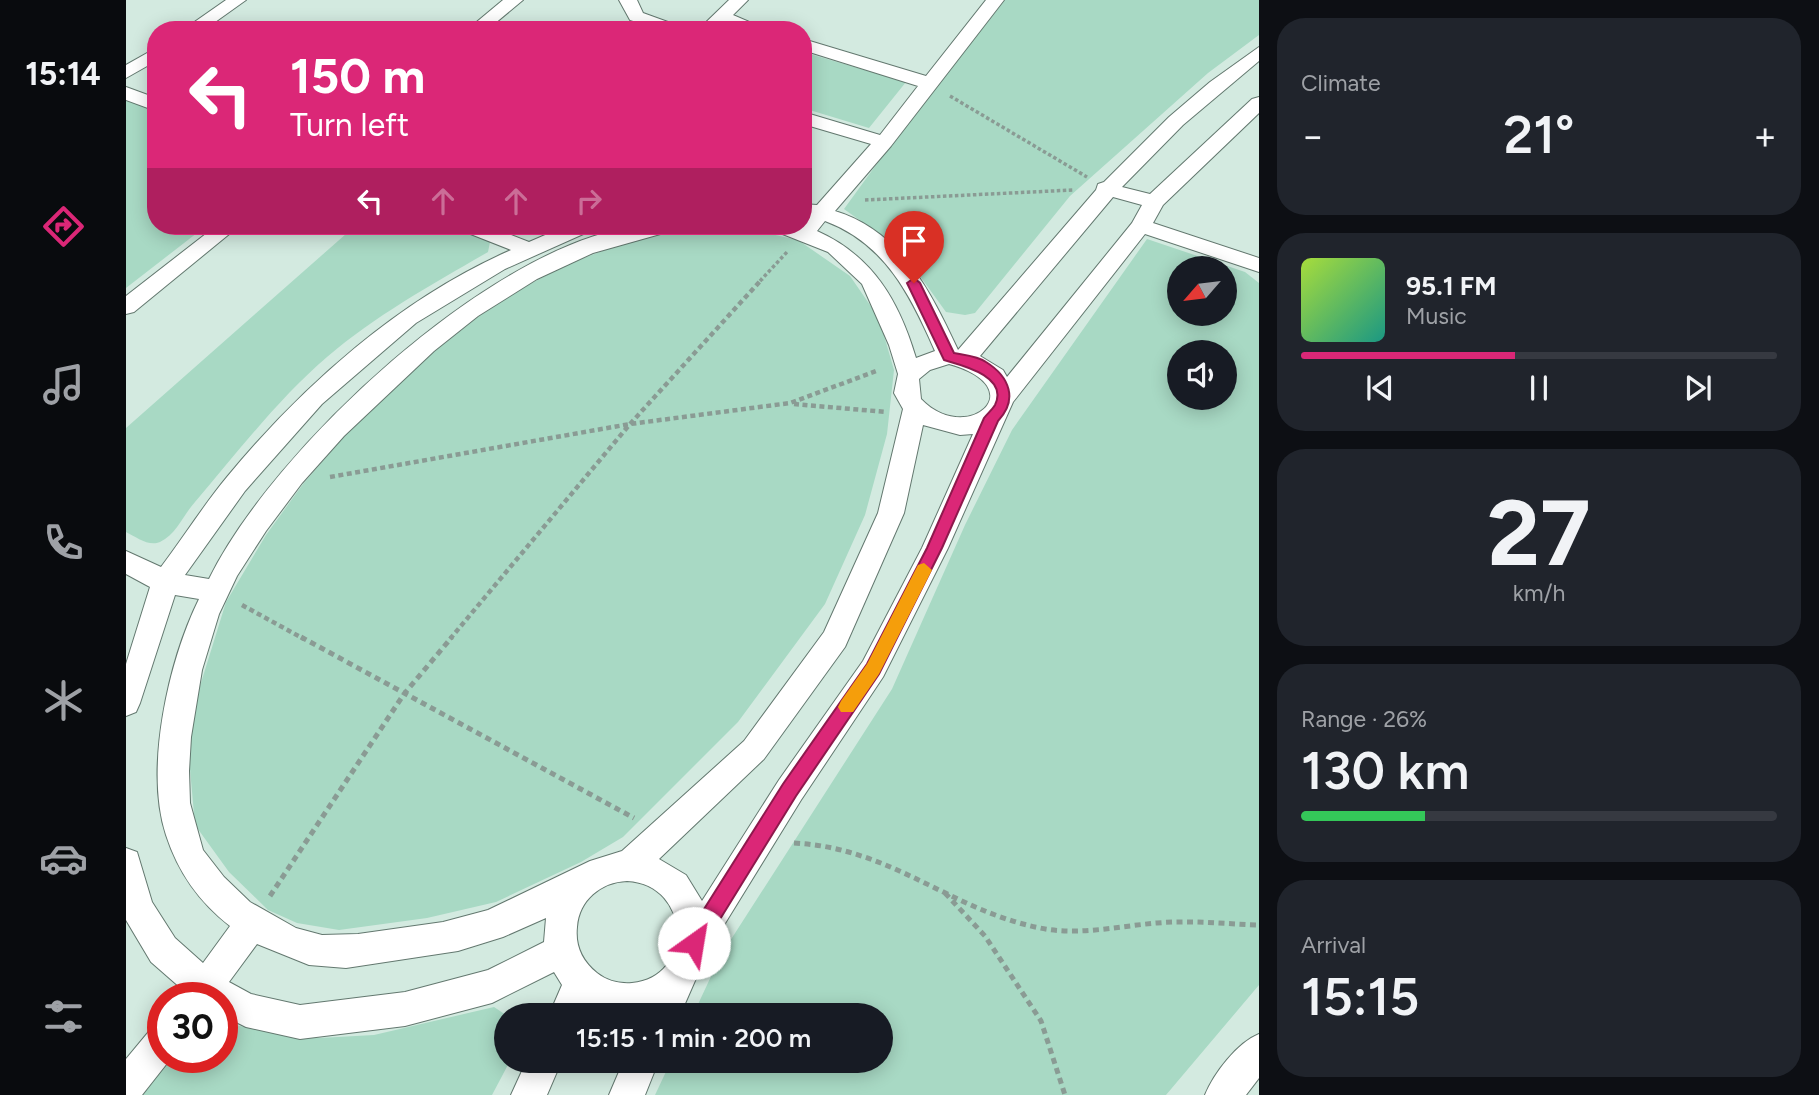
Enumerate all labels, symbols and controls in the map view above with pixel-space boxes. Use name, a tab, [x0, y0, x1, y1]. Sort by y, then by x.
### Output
text: 150 m	[290, 46, 425, 105]
icon: left	[175, 49, 266, 140]
text: 15:14	[25, 55, 101, 93]
text: Climate	[1301, 69, 1380, 97]
text: 21°	[1504, 104, 1574, 166]
text: Turn left	[290, 106, 409, 144]
text: −	[1301, 113, 1325, 159]
text: +	[1753, 113, 1777, 159]
icon: left	[351, 182, 389, 220]
icon: ahead	[424, 182, 462, 220]
icon: ahead	[497, 182, 535, 220]
icon: right	[570, 182, 608, 220]
icon: directions	[39, 202, 88, 251]
pin	[884, 211, 944, 283]
icon: arrive	[895, 222, 933, 260]
north arrow	[1167, 256, 1237, 326]
map controls	[1167, 256, 1237, 410]
text: 95.1 FM	[1406, 270, 1496, 302]
text: Music	[1406, 302, 1467, 330]
button: sound	[1167, 340, 1237, 410]
icon: music	[39, 360, 88, 409]
icon: previous	[1361, 369, 1399, 407]
icon: pause	[1520, 369, 1558, 407]
icon: next	[1679, 369, 1717, 407]
text: 27	[1487, 479, 1591, 588]
icon: phone	[39, 518, 88, 567]
text: km/h	[1513, 579, 1565, 607]
icon: climate	[39, 676, 88, 725]
text: Range · 26%	[1301, 705, 1427, 733]
text: 130 km	[1301, 740, 1469, 802]
icon: car	[39, 834, 88, 883]
position arrow	[657, 906, 731, 980]
text: Arrival	[1301, 931, 1366, 959]
text: 15:15	[1301, 966, 1419, 1028]
speed limit sign: 30	[147, 982, 238, 1073]
icon: filters	[39, 992, 88, 1041]
text: 15:15 · 1 min · 200 m	[576, 1022, 811, 1054]

